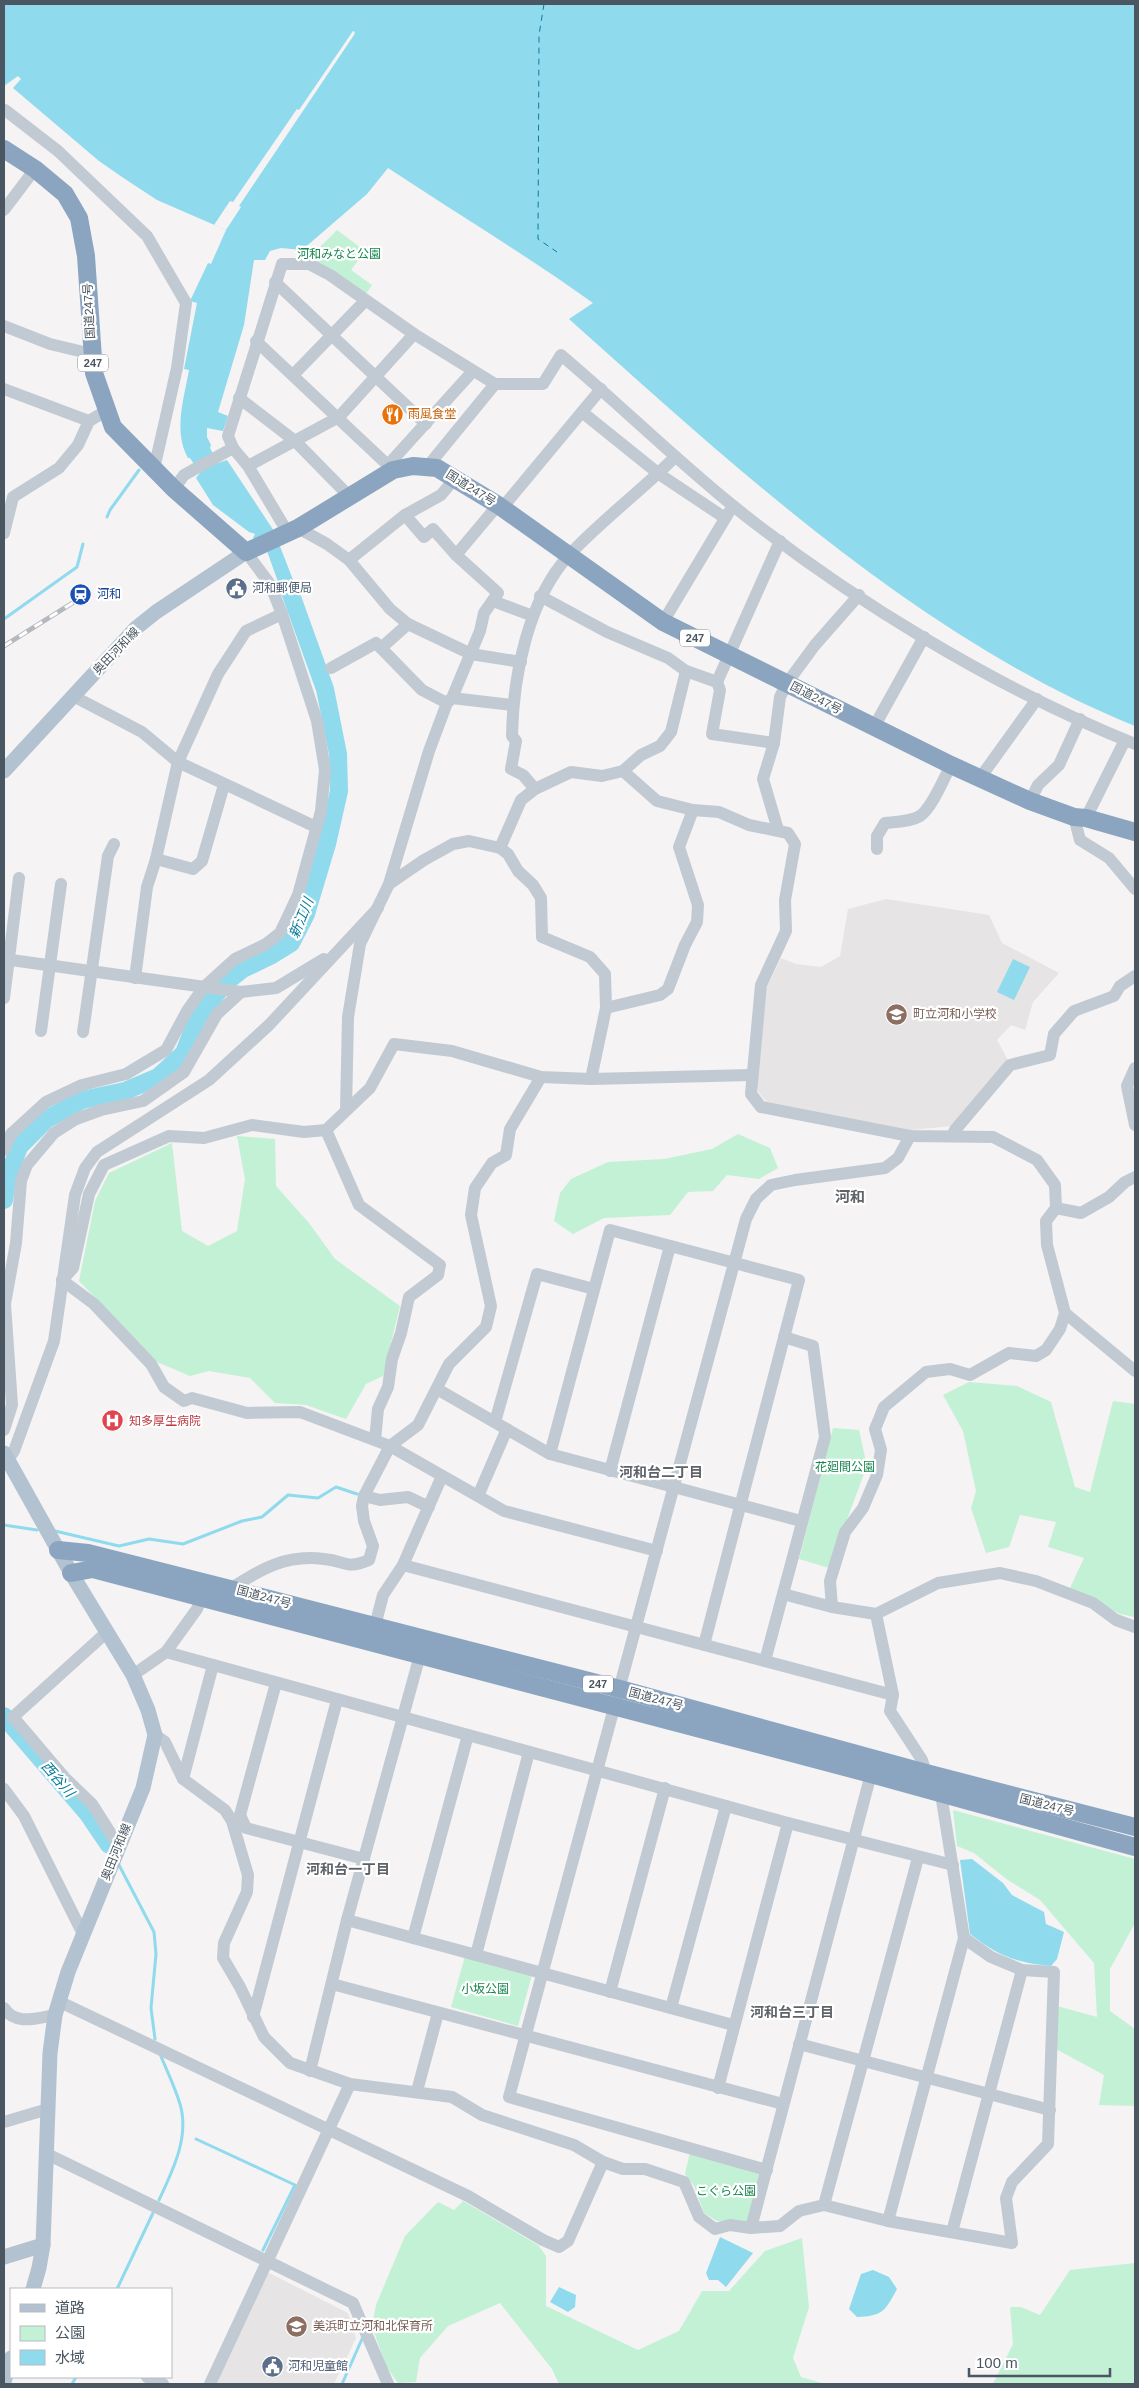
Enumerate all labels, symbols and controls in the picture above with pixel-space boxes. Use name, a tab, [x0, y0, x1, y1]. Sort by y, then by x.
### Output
park label: 河和みなと公園	[297, 247, 381, 261]
street label: 国道247号	[81, 283, 97, 339]
road number: 247	[78, 354, 108, 372]
restaurant icon: 雨風食堂	[380, 402, 404, 426]
place label: 雨風食堂	[408, 407, 456, 421]
street label: 国道247号	[444, 467, 498, 509]
public building icon: 河和郵便局	[224, 576, 248, 600]
place label: 河和郵便局	[252, 581, 312, 595]
station icon: 河和	[69, 582, 93, 606]
place label: 河和	[97, 587, 121, 601]
street label: 奥田河和線	[90, 625, 142, 677]
road number: 247	[680, 630, 710, 646]
street label: 国道247号	[788, 679, 844, 717]
water label: 新江川	[286, 894, 317, 940]
school or university icon: 町立河和小学校	[885, 1002, 909, 1026]
place label: 町立河和小学校	[913, 1007, 997, 1021]
district label: 河和	[835, 1188, 865, 1205]
hospital icon: 知多厚生病院	[101, 1409, 125, 1433]
place label: 知多厚生病院	[129, 1414, 201, 1428]
park label: 花廻間公園	[815, 1460, 875, 1474]
district label: 河和台二丁目	[619, 1464, 703, 1480]
street label: 国道247号	[235, 1583, 293, 1611]
road number: 247	[583, 1676, 613, 1692]
street label: 国道247号	[627, 1685, 685, 1713]
water label: 西谷川	[38, 1758, 79, 1802]
street label: 国道247号	[1018, 1791, 1076, 1819]
street label: 奥田河和線	[98, 1822, 134, 1882]
district label: 河和台一丁目	[306, 1861, 390, 1877]
park label: 小坂公園	[461, 1982, 509, 1996]
district label: 河和台三丁目	[750, 2004, 834, 2020]
park label: こぐら公園	[696, 2184, 756, 2198]
legend	[10, 2288, 172, 2378]
text: 道路	[55, 2299, 85, 2316]
school or university icon: 美浜町立河和北保育所	[285, 2314, 309, 2338]
place label: 美浜町立河和北保育所	[313, 2319, 433, 2333]
text: 公園	[55, 2324, 85, 2341]
scale bar	[969, 2346, 1110, 2378]
text: 水域	[55, 2349, 85, 2366]
public building icon: 河和児童館	[260, 2354, 284, 2378]
text: 100 m	[976, 2354, 1018, 2371]
place label: 河和児童館	[288, 2359, 348, 2373]

